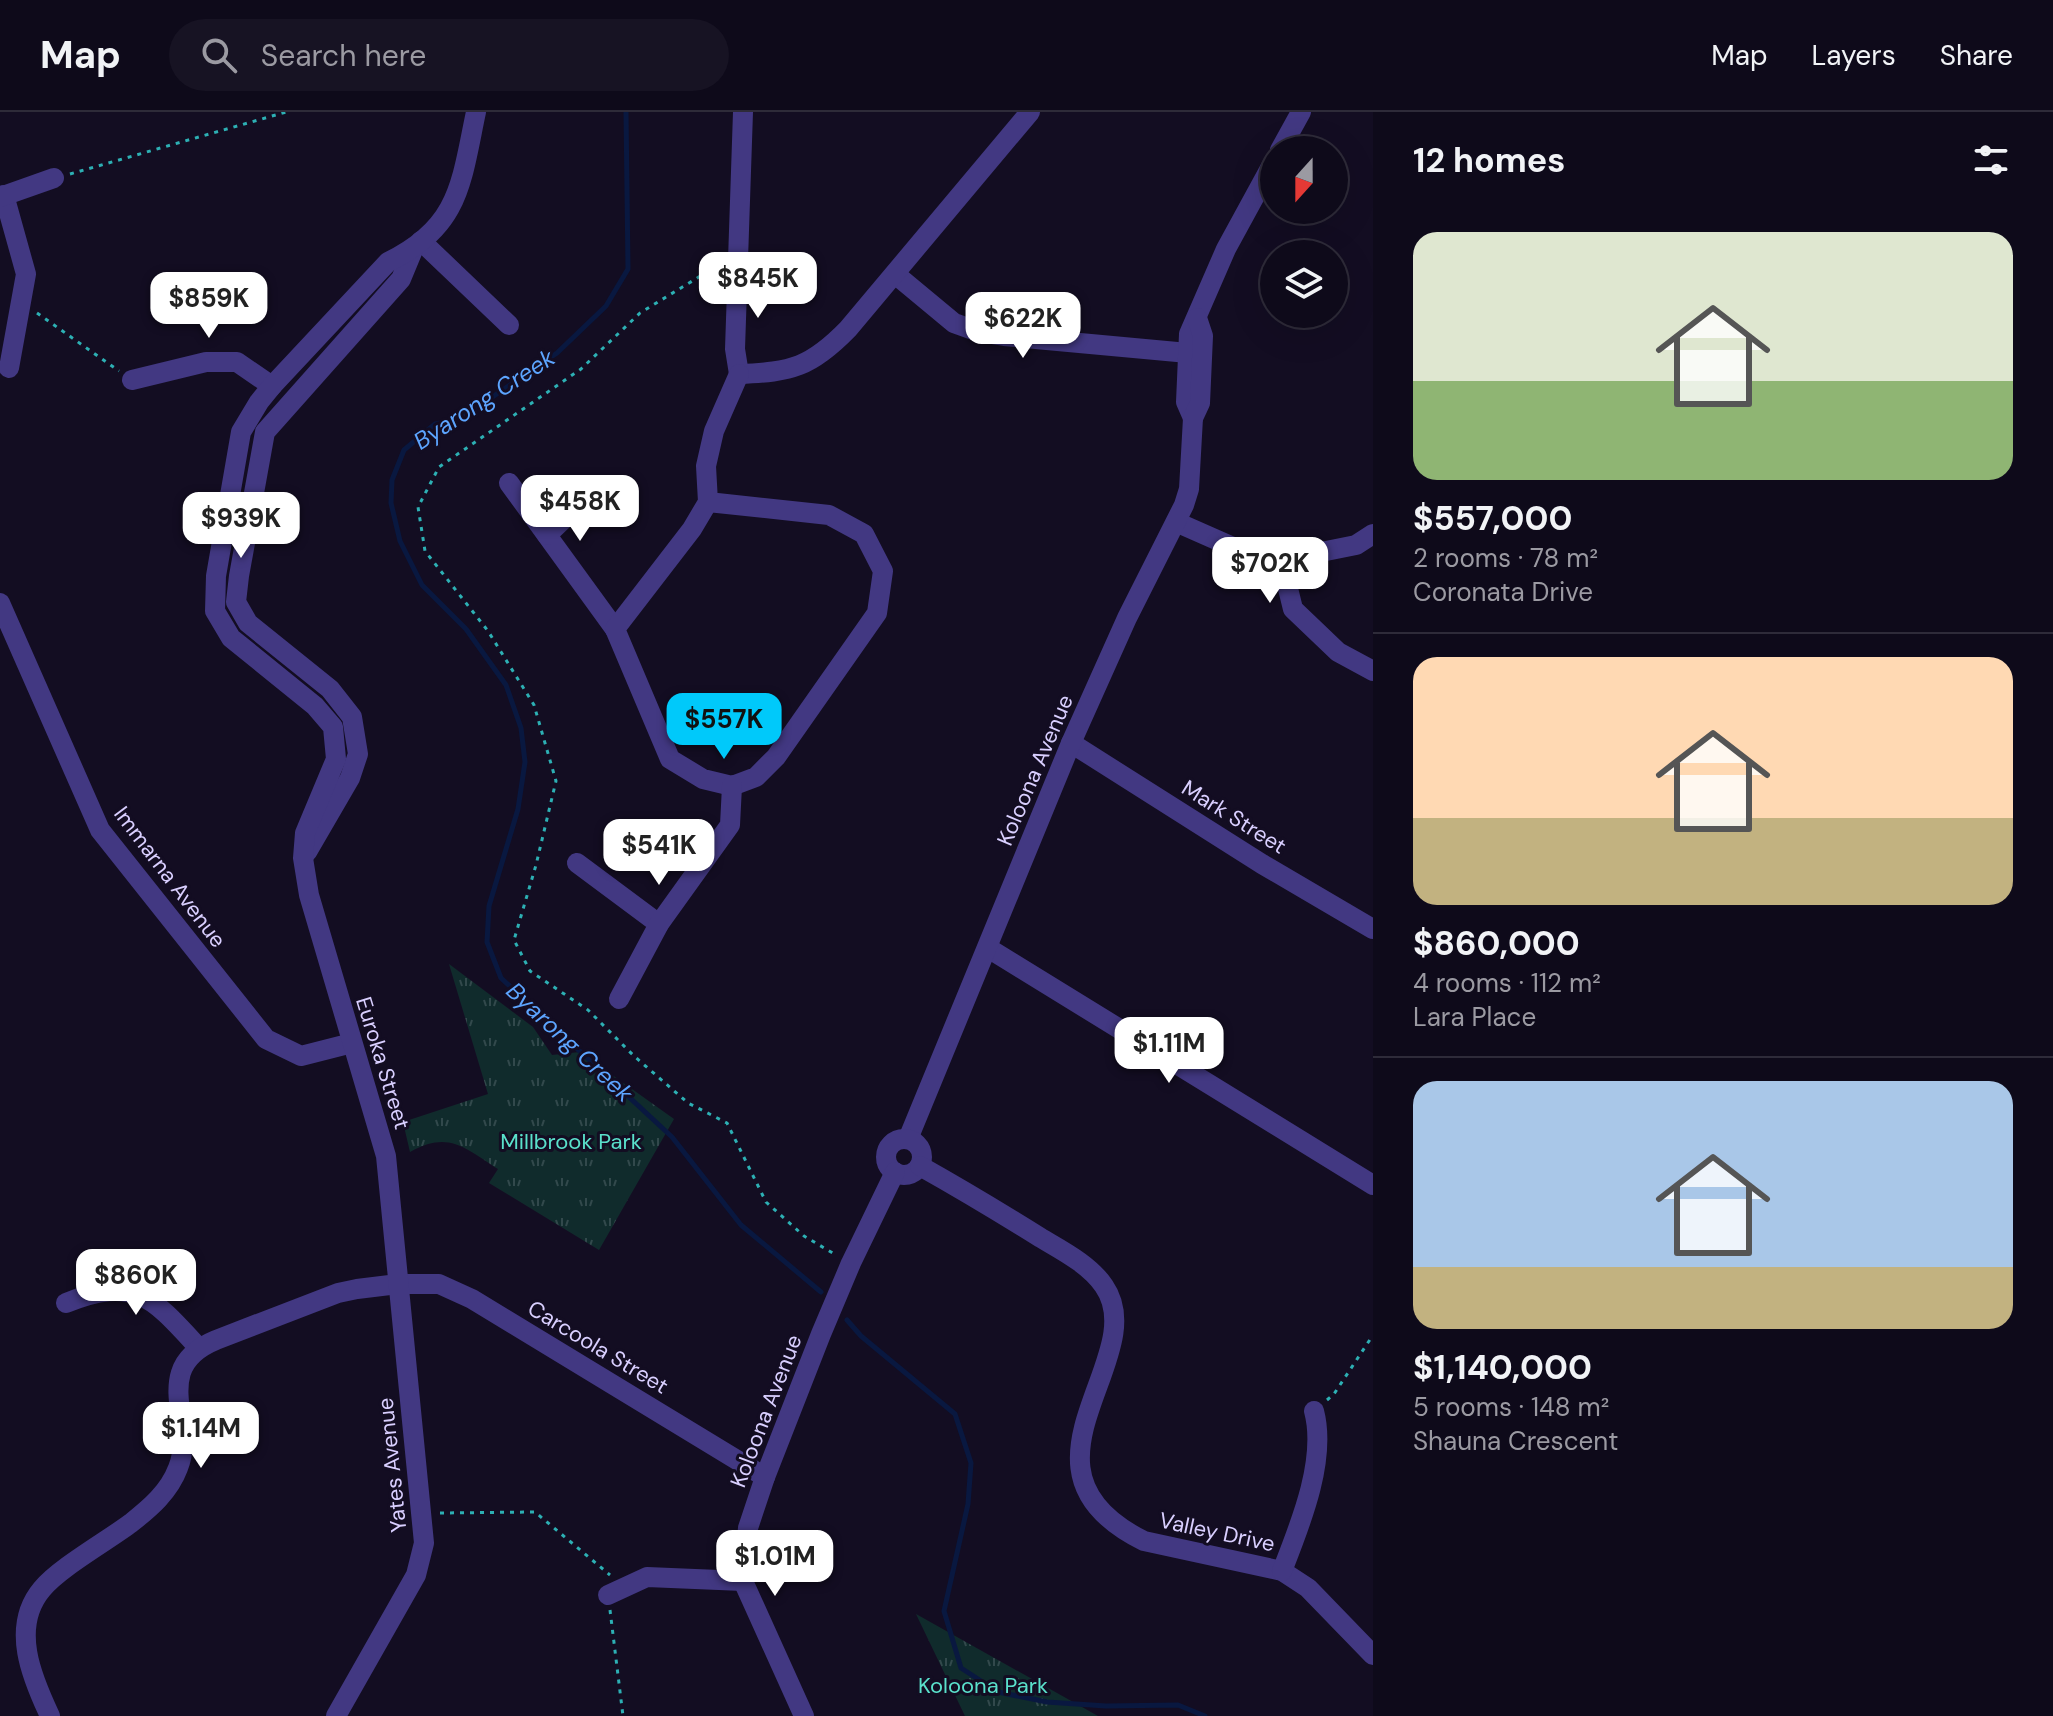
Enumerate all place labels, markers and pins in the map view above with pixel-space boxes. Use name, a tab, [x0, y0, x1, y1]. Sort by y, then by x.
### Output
pin: $845K	[702, 252, 814, 320]
pin: $859K	[153, 272, 265, 340]
pin: $622K	[967, 292, 1079, 360]
pin: $458K	[524, 475, 636, 543]
pin: $939K	[185, 492, 297, 560]
pin: $702K	[1214, 537, 1326, 605]
pin: $557K	[668, 693, 780, 761]
pin: $541K	[603, 819, 715, 887]
pin: $1.11M	[1104, 1017, 1234, 1085]
pin: $860K	[80, 1249, 192, 1317]
pin: $1.14M	[136, 1402, 266, 1470]
pin: $1.01M	[710, 1530, 840, 1598]

